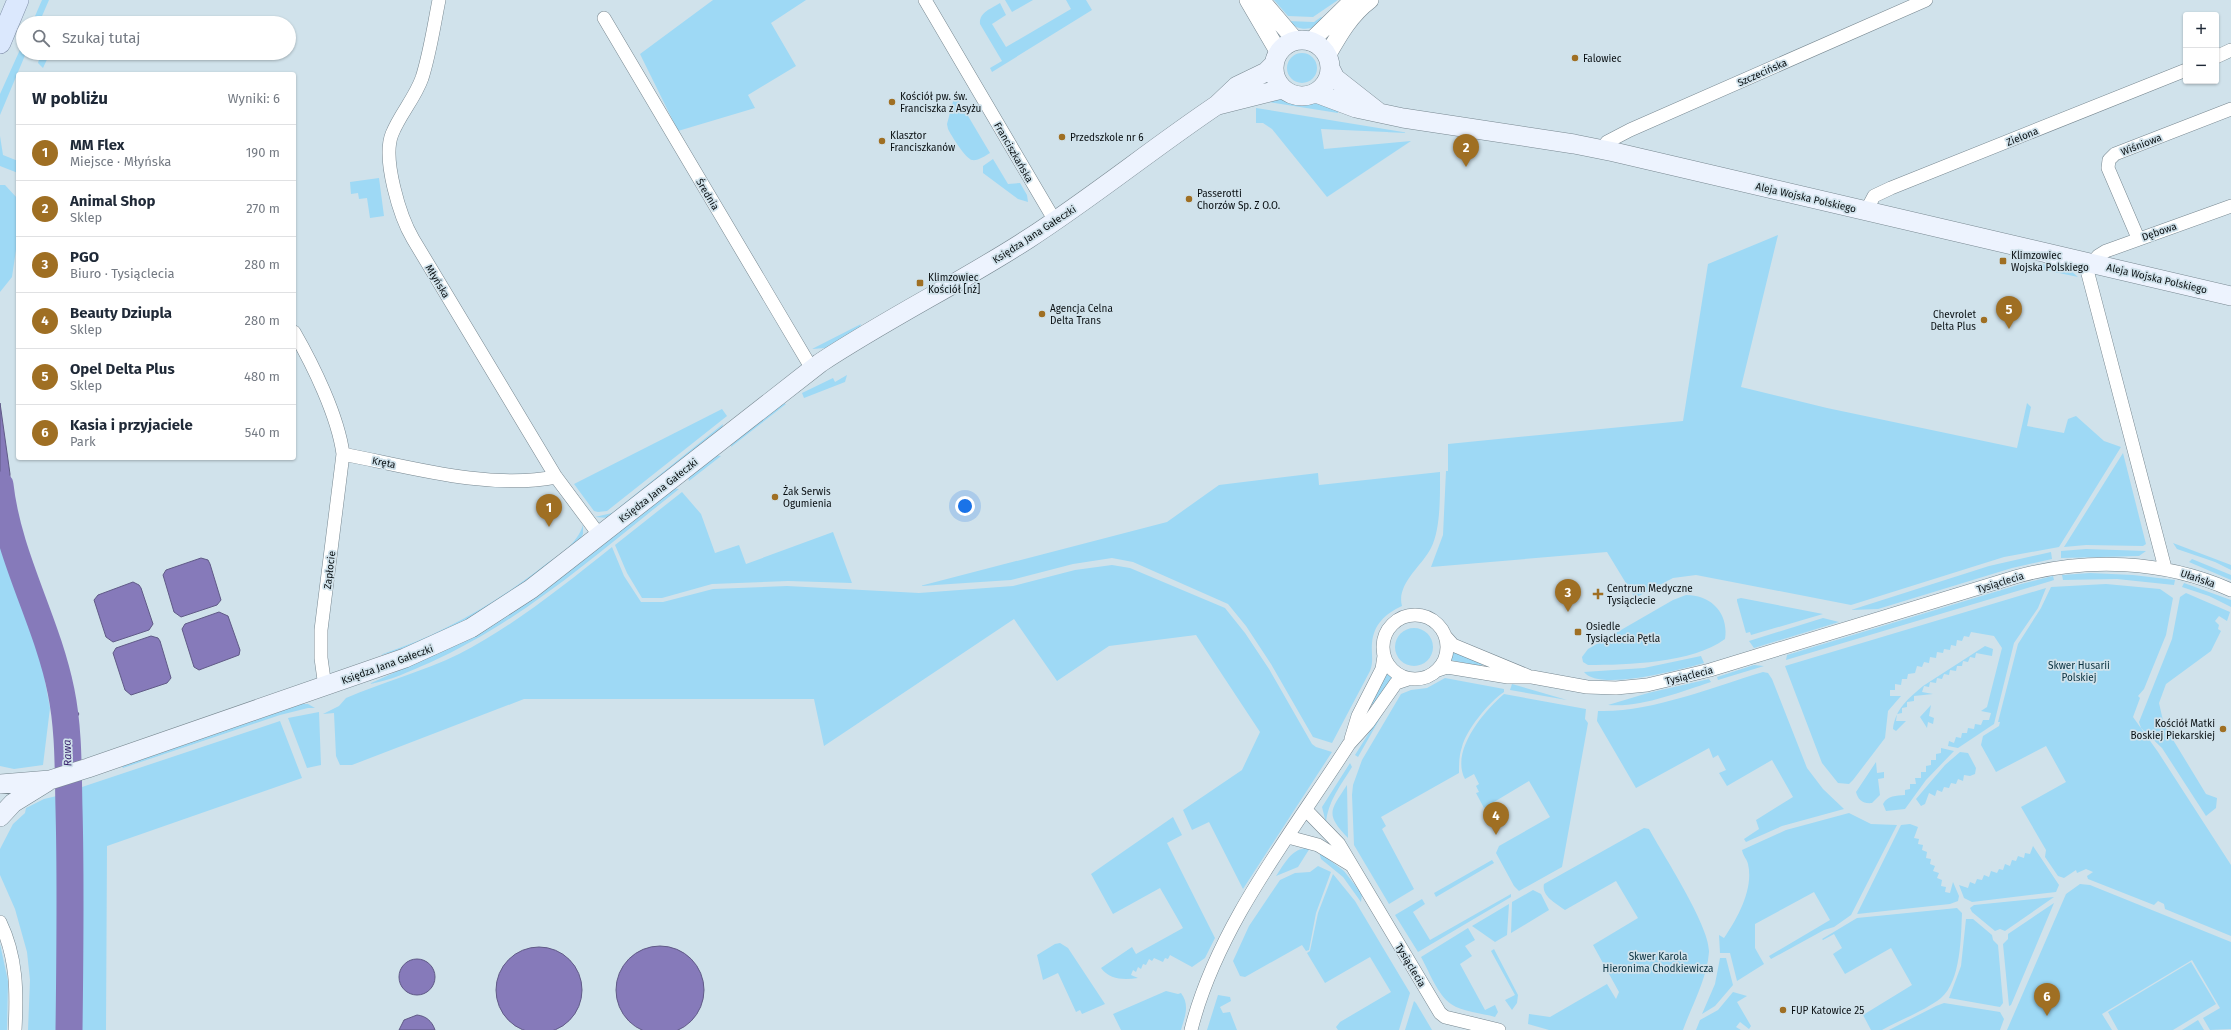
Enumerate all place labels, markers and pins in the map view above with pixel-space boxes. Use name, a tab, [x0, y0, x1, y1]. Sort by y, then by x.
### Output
marker: Falowiec	[1570, 53, 1580, 63]
place label: Falowiec	[1583, 53, 1622, 65]
place label: Kościół pw. św. Franciszka z Asyżu	[900, 91, 981, 115]
marker: Kościół pw. św. Franciszka z Asyżu	[887, 97, 897, 107]
place label: Klasztor Franciszkanów	[890, 130, 955, 154]
marker: Przedszkole nr 6	[1057, 132, 1067, 142]
place label: Przedszkole nr 6	[1070, 132, 1144, 144]
pin: 2	[1453, 134, 1479, 167]
marker: Klasztor Franciszkanów	[877, 136, 887, 146]
place label: Passerotti Chorzów Sp. Z O.O.	[1197, 188, 1280, 212]
marker: Passerotti Chorzów Sp. Z O.O.	[1184, 194, 1194, 204]
place label: Klimzowiec Wojska Polskiego	[2011, 250, 2089, 274]
marker: Klimzowiec Wojska Polskiego	[1998, 256, 2008, 266]
place label: Klimzowiec Kościół [nż]	[928, 272, 980, 296]
marker: Klimzowiec Kościół [nż]	[915, 278, 925, 288]
pin: 5	[1996, 296, 2022, 329]
place label: Agencja Celna Delta Trans	[1050, 303, 1113, 327]
marker: Agencja Celna Delta Trans	[1037, 309, 1047, 319]
place label: Chevrolet Delta Plus	[1930, 309, 1976, 333]
marker: Chevrolet Delta Plus	[1979, 315, 1989, 325]
place label: Żak Serwis Ogumienia	[783, 484, 832, 510]
marker: Żak Serwis Ogumienia	[770, 492, 780, 502]
pin: 1	[536, 494, 562, 527]
pin: 3	[1555, 579, 1581, 612]
place label: Centrum Medyczne Tysiąclecie	[1607, 583, 1693, 607]
marker: Centrum Medyczne Tysiąclecie	[1592, 588, 1604, 600]
place label: Osiedle Tysiąclecia Pętla	[1586, 621, 1660, 645]
marker: Osiedle Tysiąclecia Pętla	[1573, 627, 1583, 637]
place label: Kościół Matki Boskiej Piekarskiej	[2131, 718, 2215, 742]
marker: Kościół Matki Boskiej Piekarskiej	[2218, 724, 2228, 734]
pin: 4	[1483, 802, 1509, 835]
pin: 6	[2034, 983, 2060, 1016]
marker: FUP Katowice 25	[1778, 1005, 1788, 1015]
place label: FUP Katowice 25	[1791, 1005, 1864, 1017]

